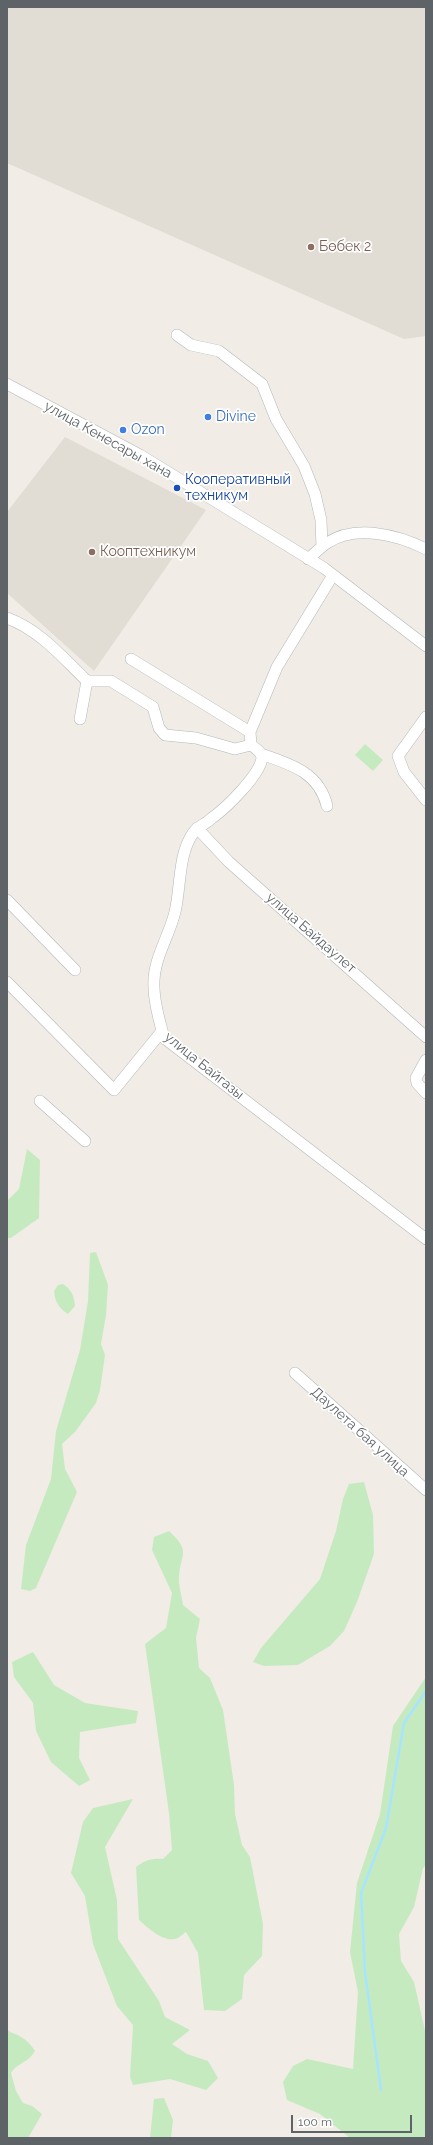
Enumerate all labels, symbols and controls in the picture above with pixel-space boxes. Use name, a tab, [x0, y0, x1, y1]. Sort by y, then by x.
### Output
place label: Бөбек 2	[319, 239, 371, 255]
marker: Бөбек 2	[306, 242, 316, 252]
street label: улица Кенесары хана	[41, 398, 175, 482]
place label: Divine	[216, 409, 256, 425]
marker: Divine	[203, 412, 213, 422]
place label: Ozon	[131, 422, 165, 438]
marker: Ozon	[118, 425, 128, 435]
place label: Кооперативный техникум	[185, 472, 291, 504]
marker: Кооперативный техникум	[172, 483, 182, 493]
place label: Кооптехникум	[100, 544, 196, 560]
marker: Кооптехникум	[87, 547, 97, 557]
street label: улица Байдаулет	[262, 889, 360, 977]
street label: улица Байгазы	[161, 1029, 247, 1103]
street label: Даулета бая улица	[308, 1384, 412, 1480]
scale bar	[293, 2107, 414, 2133]
text: 100 m	[298, 2115, 332, 2129]

